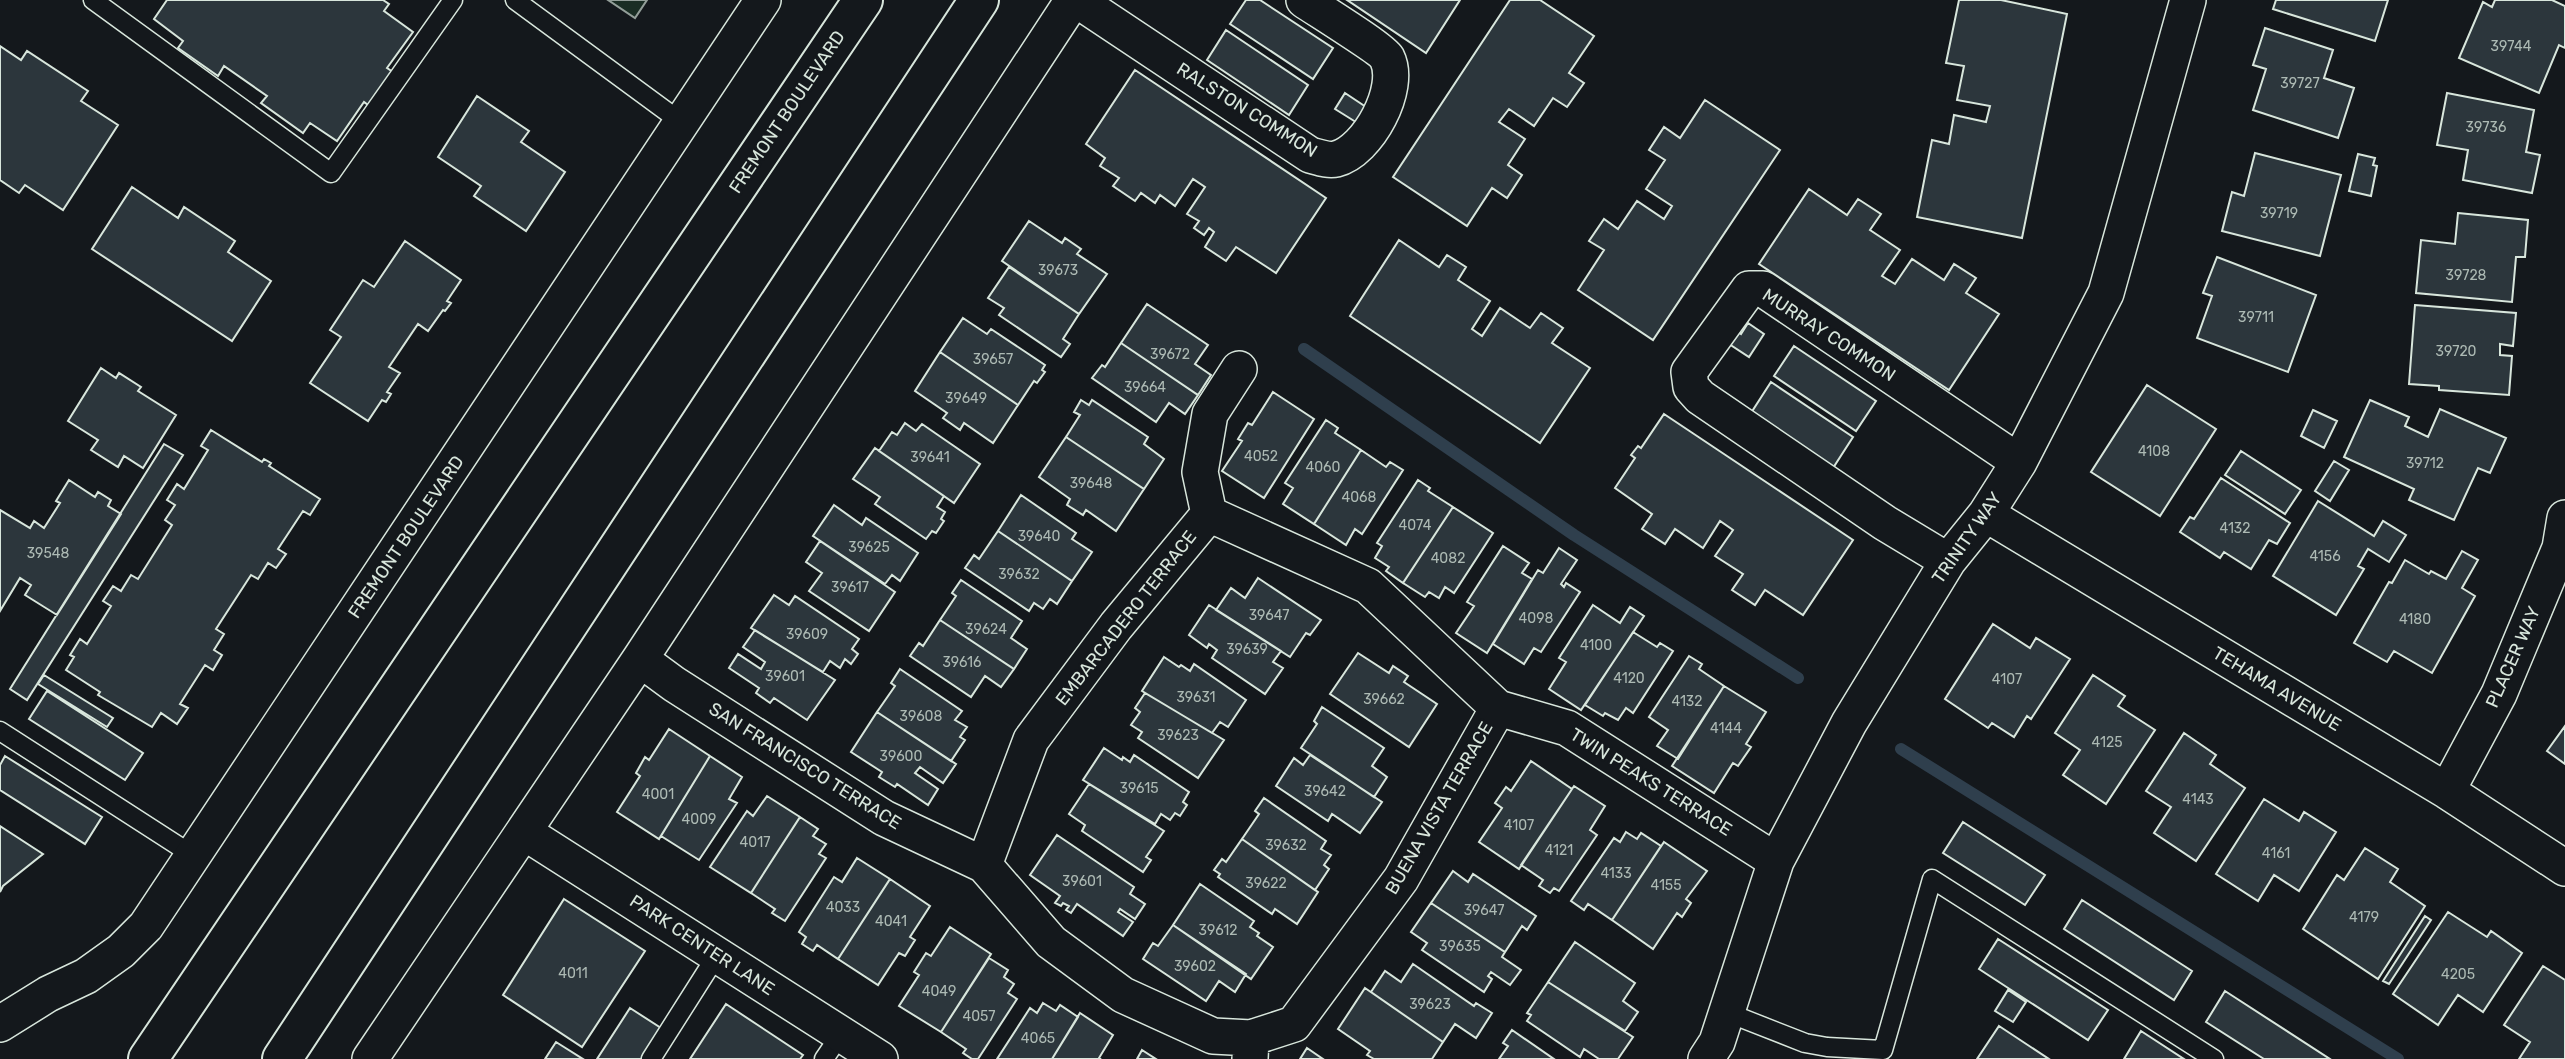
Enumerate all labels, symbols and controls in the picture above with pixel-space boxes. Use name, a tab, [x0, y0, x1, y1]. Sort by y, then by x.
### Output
street label: FREMONT BOULEVARD	[724, 26, 850, 198]
house number: 39744	[2491, 38, 2532, 55]
street label: RALSTON COMMON	[1173, 58, 1321, 162]
house number: 39727	[2280, 75, 2320, 92]
house number: 39736	[2466, 119, 2506, 136]
house number: 39719	[2260, 205, 2298, 222]
house number: 39673	[1038, 262, 1078, 279]
house number: 39728	[2445, 267, 2487, 284]
street label: MURRAY COMMON	[1758, 284, 1900, 386]
house number: 39711	[2238, 309, 2274, 326]
house number: 39720	[2435, 343, 2477, 360]
house number: 39672	[1150, 346, 1190, 363]
house number: 39657	[973, 351, 1013, 368]
house number: 39664	[1124, 379, 1166, 396]
house number: 39649	[945, 390, 987, 407]
house number: 4108	[2138, 443, 2170, 460]
house number: 4052	[1244, 448, 1278, 465]
house number: 39641	[910, 449, 950, 466]
street label: FREMONT BOULEVARD	[343, 451, 469, 623]
house number: 39712	[2406, 455, 2444, 472]
house number: 4060	[1306, 459, 1341, 476]
house number: 39648	[1070, 475, 1112, 492]
street label: TRINITY WAY	[1927, 488, 2007, 588]
house number: 4068	[1342, 489, 1377, 506]
house number: 4074	[1399, 517, 1432, 534]
house number: 4132	[2219, 520, 2251, 537]
street label: EMBARCADERO TERRACE	[1051, 526, 1201, 710]
house number: 39640	[1018, 528, 1060, 545]
house number: 39625	[848, 539, 890, 556]
house number: 39548	[27, 545, 69, 562]
house number: 4156	[2309, 548, 2341, 565]
house number: 4082	[1431, 550, 1465, 567]
house number: 39632	[998, 566, 1040, 583]
house number: 39617	[831, 579, 869, 596]
street label: PLACER WAY	[2481, 603, 2545, 711]
house number: 39647	[1249, 607, 1289, 624]
house number: 4098	[1519, 610, 1553, 627]
house number: 4180	[2399, 611, 2431, 628]
house number: 39624	[965, 621, 1007, 638]
house number: 39609	[786, 626, 828, 643]
house number: 4100	[1580, 637, 1612, 654]
house number: 39639	[1226, 641, 1268, 658]
street label: TEHAMA AVENUE	[2209, 642, 2345, 736]
house number: 39616	[942, 654, 982, 671]
house number: 39601	[765, 668, 805, 685]
house number: 4120	[1613, 670, 1645, 687]
house number: 4107	[1992, 671, 2022, 688]
house number: 39631	[1176, 689, 1216, 706]
house number: 39662	[1363, 691, 1405, 708]
house number: 4132	[1671, 693, 1703, 710]
street label: SAN FRANCISCO TERRACE	[705, 698, 905, 834]
house number: 39608	[900, 708, 942, 725]
street label: BUENA VISTA TERRACE	[1381, 718, 1497, 898]
house number: 4144	[1710, 720, 1742, 737]
street label: TWIN PEAKS TERRACE	[1566, 723, 1736, 841]
house number: 39623	[1157, 727, 1199, 744]
house number: 4125	[2092, 734, 2122, 751]
house number: 39600	[880, 748, 923, 765]
house number: 39615	[1120, 780, 1159, 797]
house number: 39642	[1304, 783, 1346, 800]
house number: 4001	[642, 786, 674, 803]
house number: 4143	[2182, 791, 2214, 808]
house number: 4009	[682, 811, 716, 828]
house number: 4107	[1504, 817, 1534, 834]
house number: 4017	[740, 834, 770, 851]
house number: 39632	[1265, 837, 1307, 854]
house number: 4121	[1545, 842, 1573, 859]
house number: 4161	[2262, 845, 2290, 862]
house number: 4133	[1600, 865, 1632, 882]
house number: 39601	[1062, 873, 1102, 890]
house number: 39622	[1245, 875, 1287, 892]
house number: 4155	[1650, 877, 1682, 894]
street label: PARK CENTER LANE	[625, 890, 779, 1000]
house number: 4033	[826, 899, 860, 916]
house number: 39647	[1464, 902, 1504, 919]
house number: 4179	[2349, 909, 2379, 926]
house number: 4041	[875, 913, 907, 930]
house number: 39612	[1199, 922, 1237, 939]
house number: 39635	[1439, 938, 1481, 955]
house number: 39602	[1174, 958, 1216, 975]
house number: 4011	[558, 965, 588, 982]
house number: 4205	[2441, 966, 2475, 983]
house number: 4049	[922, 983, 956, 1000]
house number: 39623	[1409, 996, 1451, 1013]
house number: 4057	[962, 1008, 996, 1025]
house number: 4065	[1021, 1030, 1055, 1047]

